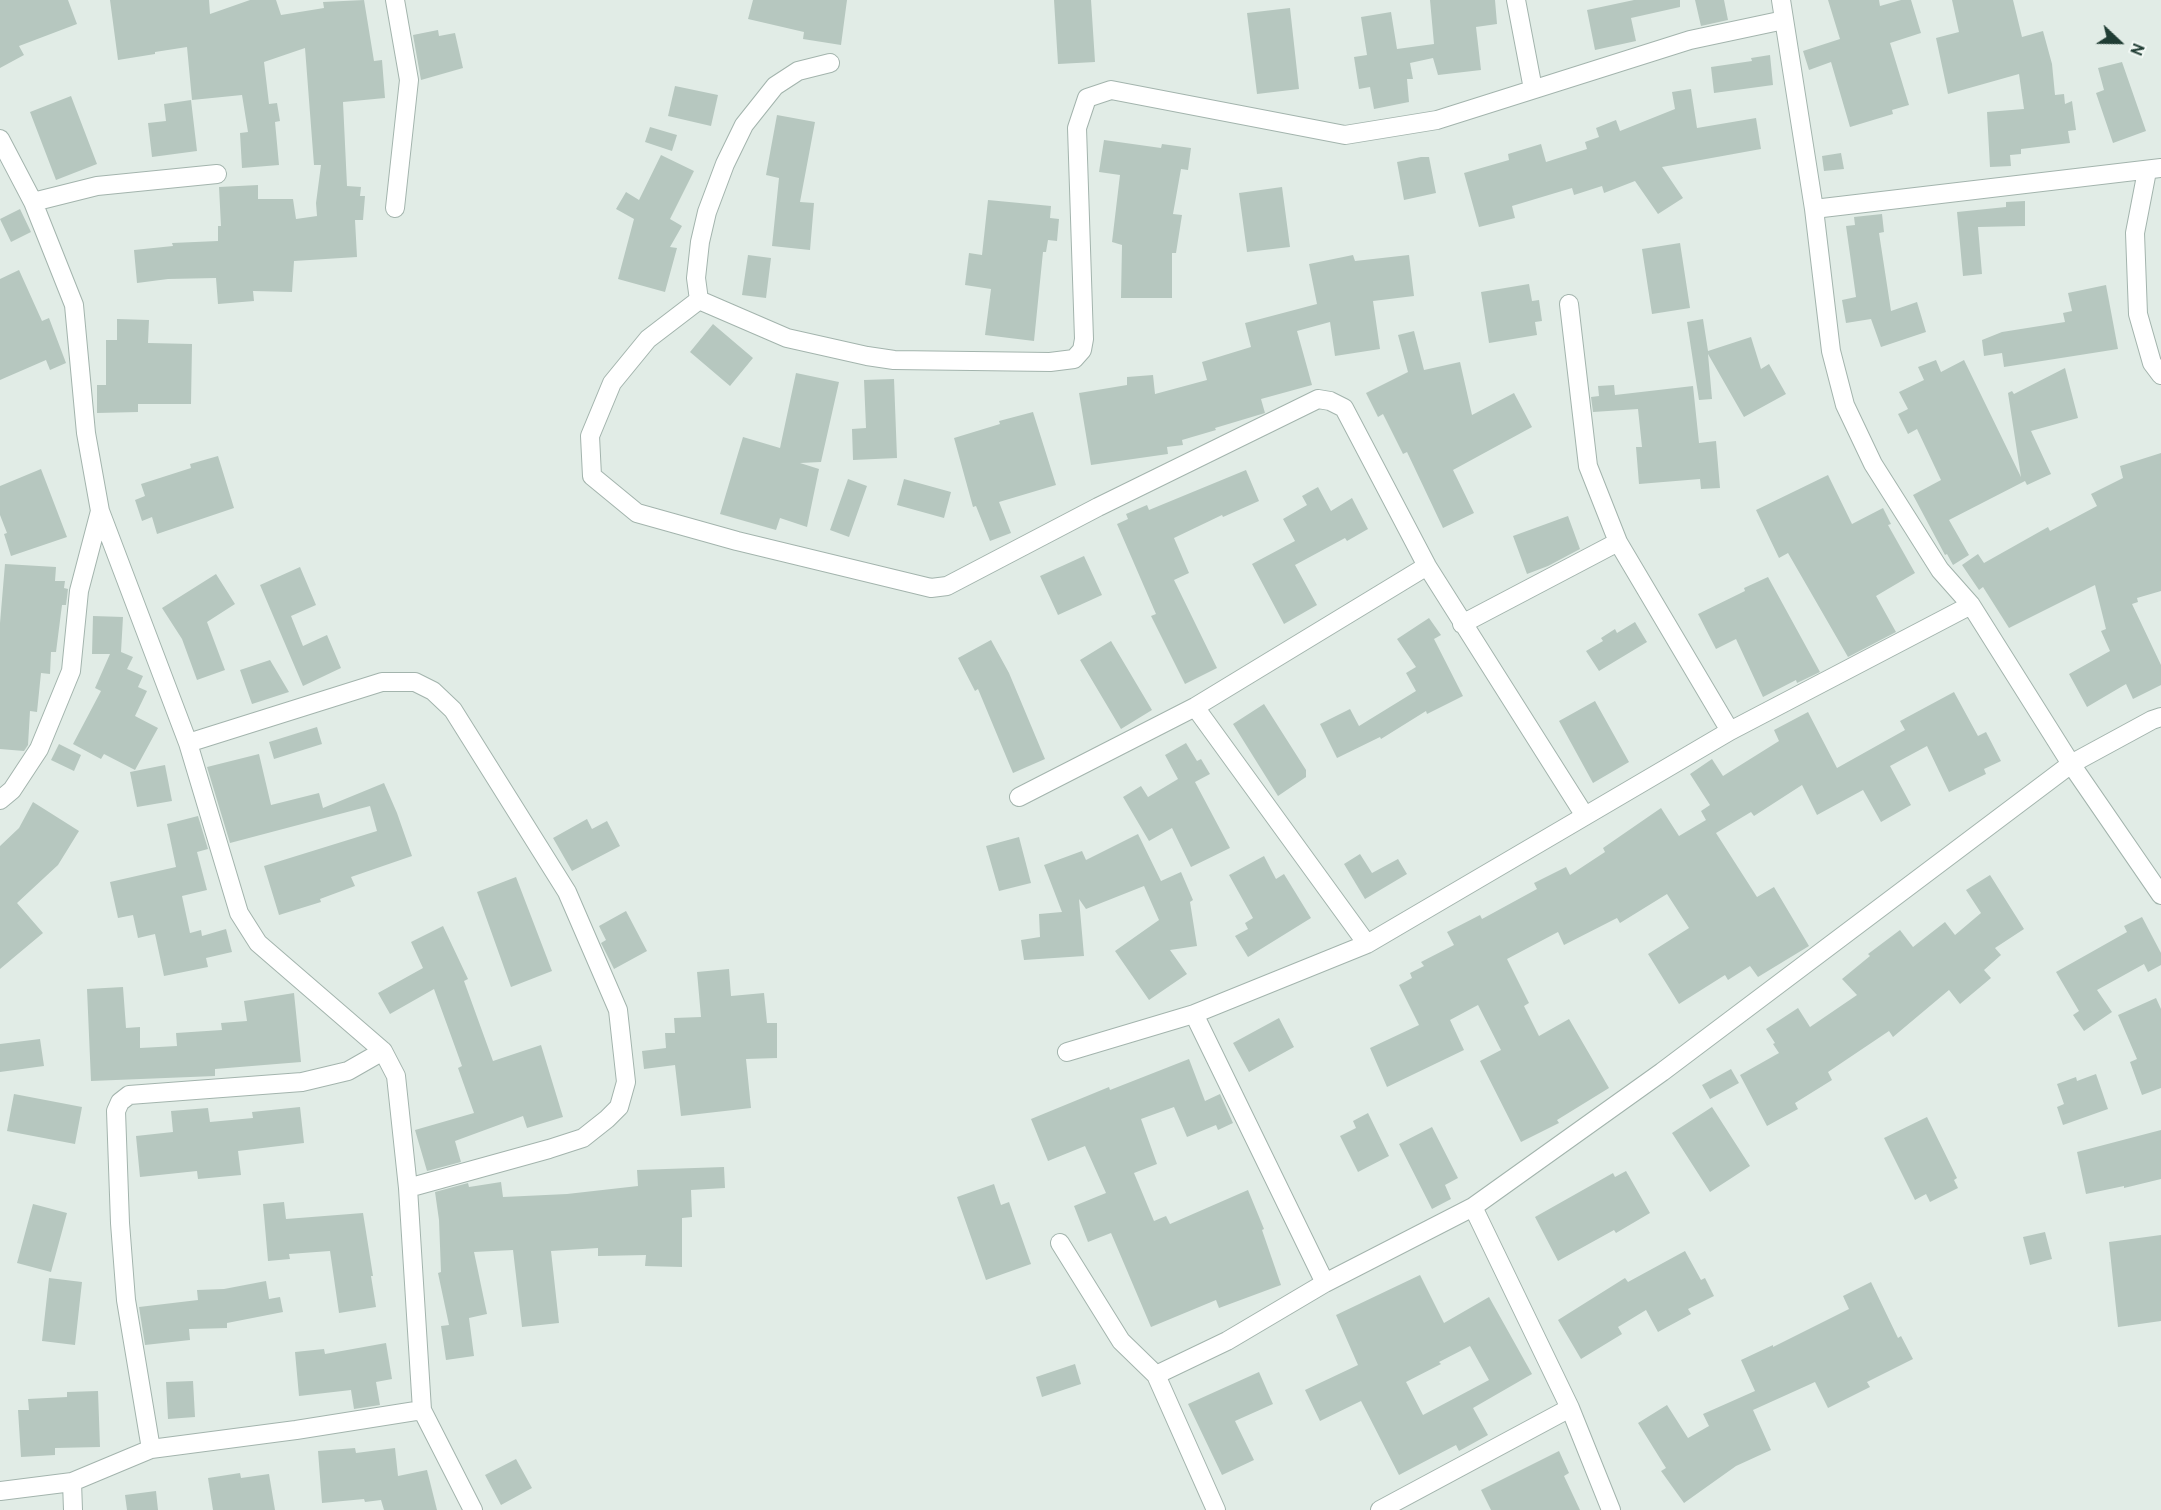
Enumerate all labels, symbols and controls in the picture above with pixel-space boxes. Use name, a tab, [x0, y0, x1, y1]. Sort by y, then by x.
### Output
north arrow	[2089, 12, 2149, 72]
text: N	[2124, 40, 2147, 58]

